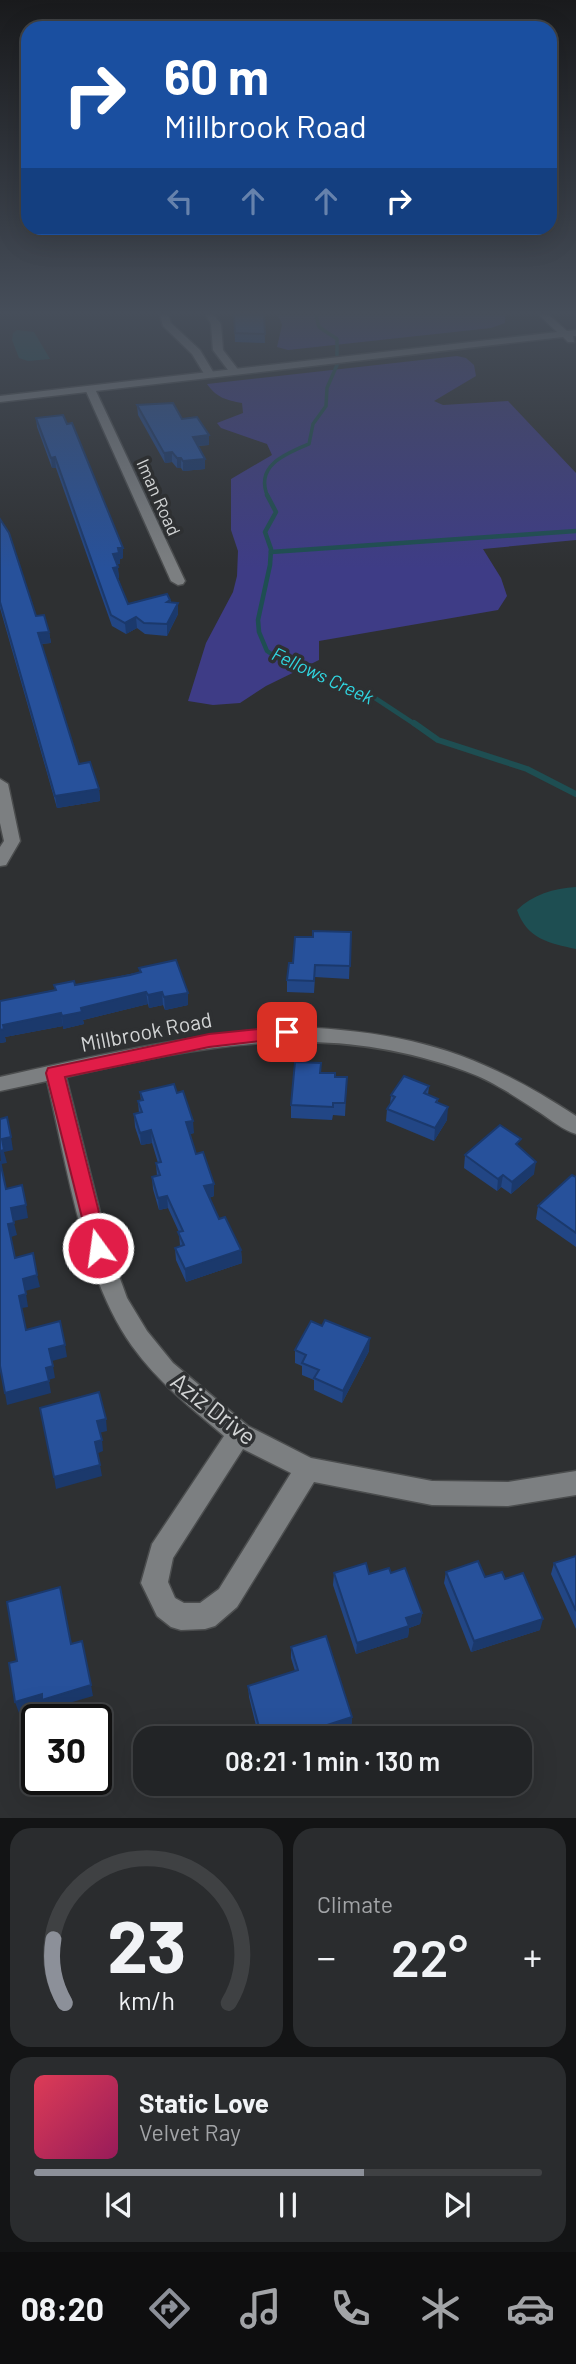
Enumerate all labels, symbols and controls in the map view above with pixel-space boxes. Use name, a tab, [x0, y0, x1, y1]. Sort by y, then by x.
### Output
text: 60 m	[164, 46, 269, 105]
icon: right	[49, 49, 140, 140]
text: Millbrook Road	[164, 106, 367, 144]
icon: left	[161, 182, 199, 220]
icon: ahead	[234, 182, 272, 220]
icon: ahead	[307, 182, 345, 220]
icon: right	[380, 182, 418, 220]
street label: Iman Road	[132, 455, 186, 539]
water label: Fellows Creek	[268, 641, 378, 709]
pin	[257, 1002, 317, 1062]
street label: Millbrook Road	[78, 1006, 214, 1056]
icon: arrive	[268, 1013, 306, 1051]
position arrow	[61, 1211, 135, 1285]
street label: Aziz Drive	[166, 1366, 262, 1450]
speed limit sign: 30	[21, 1704, 112, 1795]
text: 08:21 · 1 min · 130 m	[225, 1745, 440, 1776]
text: Climate	[317, 1890, 393, 1918]
text: 23	[107, 1901, 186, 1989]
text: 22°	[391, 1925, 468, 1987]
text: −	[317, 1933, 336, 1979]
text: +	[523, 1933, 542, 1979]
text: km/h	[118, 1985, 175, 2015]
text: Static Love	[139, 2087, 269, 2118]
text: Velvet Ray	[139, 2118, 241, 2146]
icon: previous	[100, 2186, 138, 2224]
icon: pause	[269, 2186, 307, 2224]
icon: next	[438, 2186, 476, 2224]
icon: directions	[145, 2284, 194, 2333]
icon: music	[236, 2284, 285, 2333]
icon: phone	[326, 2284, 375, 2333]
icon: climate	[416, 2284, 465, 2333]
icon: car	[506, 2284, 555, 2333]
text: 08:20	[21, 2289, 104, 2327]

